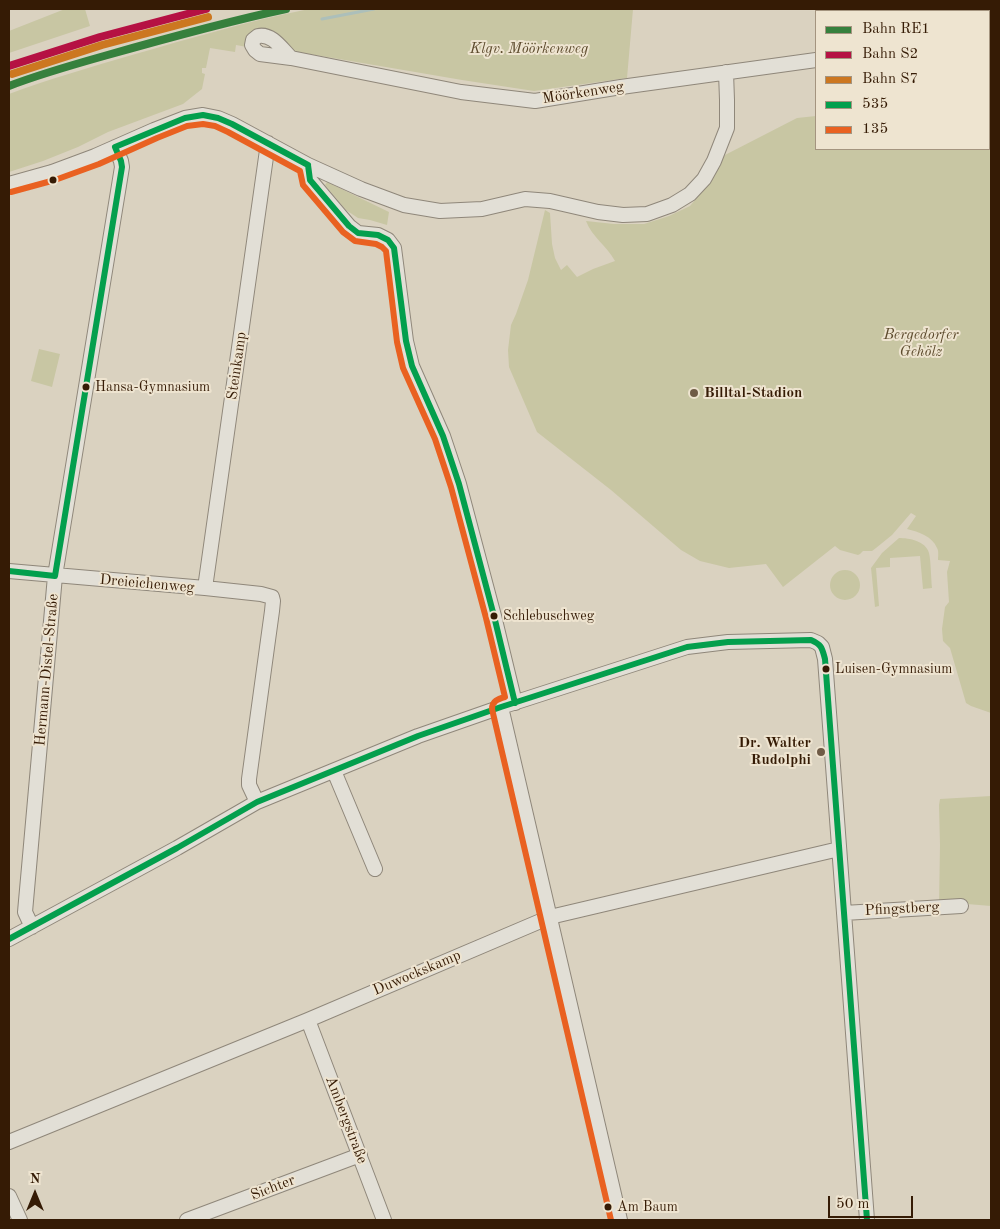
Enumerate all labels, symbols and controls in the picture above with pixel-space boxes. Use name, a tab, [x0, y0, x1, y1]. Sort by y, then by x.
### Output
legend	[815, 10, 990, 150]
text: Bahn RE1	[862, 22, 930, 37]
park label: Klgv. Möörkenweg	[470, 40, 588, 58]
text: Bahn S2	[862, 47, 918, 62]
text: Bahn S7	[862, 72, 918, 87]
street label: Möörkenweg	[541, 78, 625, 108]
text: 535	[862, 97, 888, 112]
text: 135	[862, 122, 888, 137]
unlabelled marker	[48, 175, 58, 185]
park label: Bergedorfer Gehölz	[883, 326, 959, 361]
street label: Steinkamp	[223, 331, 251, 401]
place label: Hansa-Gymnasium	[95, 379, 210, 395]
marker: Hansa-Gymnasium	[81, 382, 91, 392]
place label: Billtal-Stadion	[704, 384, 802, 402]
marker: Billtal-Stadion	[688, 387, 700, 399]
street label: Dreieichenweg	[99, 571, 195, 597]
street label: Hermann-Distel-Straße	[31, 593, 63, 747]
place label: Schlebuschweg	[503, 608, 594, 624]
marker: Schlebuschweg	[489, 611, 499, 621]
place label: Luisen-Gymnasium	[835, 661, 952, 677]
marker: Luisen-Gymnasium	[821, 664, 831, 674]
place label: Dr. Walter Rudolphi	[738, 734, 811, 769]
marker: Dr. Walter Rudolphi	[815, 746, 827, 758]
street label: Pfingstberg	[864, 898, 940, 920]
street label: Duwockskamp	[370, 946, 464, 1000]
street label: Ambergstraße	[321, 1074, 371, 1166]
north arrow	[10, 1169, 60, 1219]
street label: Sichter	[248, 1171, 298, 1205]
text: N	[30, 1172, 40, 1186]
scale bar	[830, 1186, 915, 1218]
text: 50 m	[836, 1197, 870, 1212]
place label: Am Baum	[617, 1199, 678, 1215]
marker: Am Baum	[603, 1202, 613, 1212]

